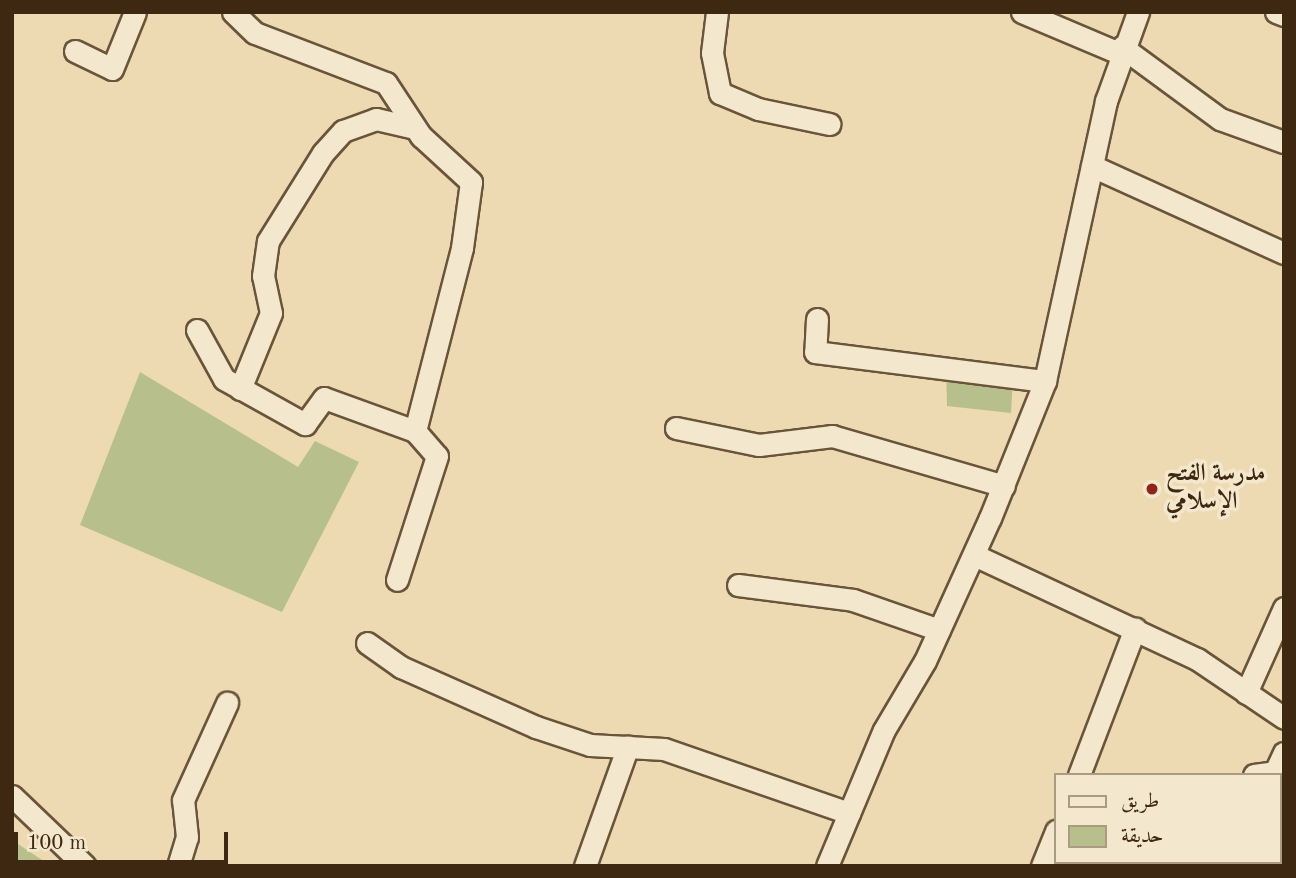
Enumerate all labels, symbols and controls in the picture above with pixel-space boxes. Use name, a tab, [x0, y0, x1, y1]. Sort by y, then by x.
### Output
place label: مدرسة الفتح الإسلامي	[1166, 461, 1265, 517]
marker: مدرسة الفتح الإسلامي	[1144, 481, 1160, 497]
legend	[1054, 773, 1282, 864]
text: طريق	[1121, 791, 1159, 812]
scale bar	[18, 818, 231, 862]
text: حديقة	[1121, 826, 1164, 847]
text: 100 m	[27, 833, 86, 854]

